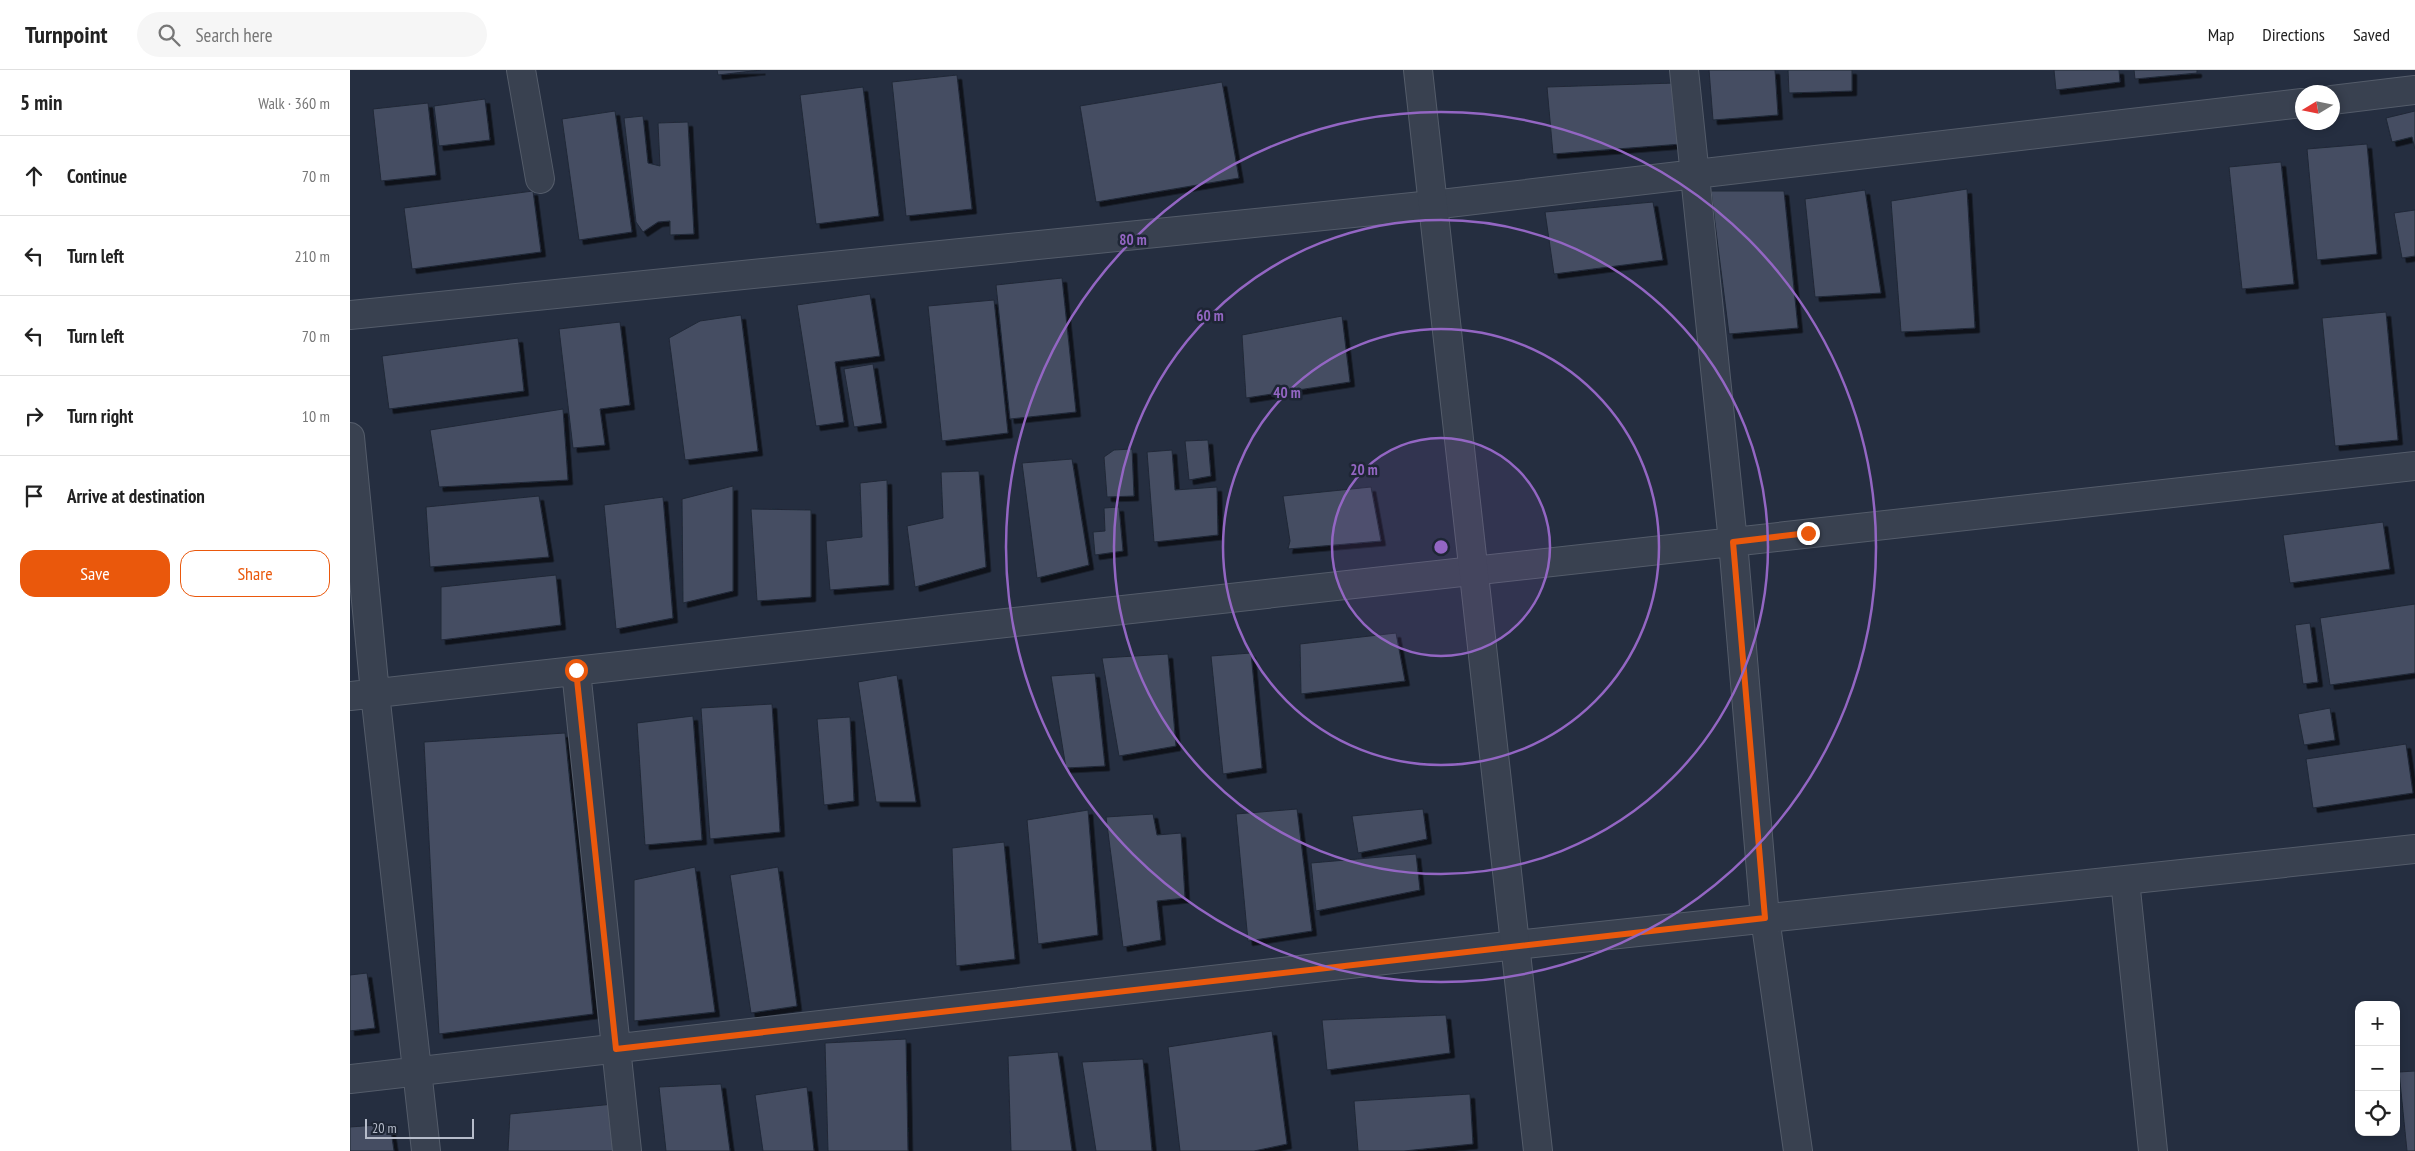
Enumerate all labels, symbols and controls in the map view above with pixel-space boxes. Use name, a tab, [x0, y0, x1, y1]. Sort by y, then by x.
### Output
search box	[137, 12, 487, 57]
text: Turnpoint	[25, 19, 107, 50]
icon: search	[155, 21, 183, 49]
text: Search here	[195, 23, 273, 47]
text: Map	[2208, 23, 2234, 46]
text: Directions	[2262, 23, 2325, 46]
text: Saved	[2353, 23, 2390, 46]
north arrow	[2295, 85, 2340, 130]
text: 5 min	[20, 89, 62, 116]
text: Walk · 360 m	[258, 93, 330, 113]
icon: ahead	[20, 162, 48, 190]
text: Continue	[67, 164, 127, 188]
text: 70 m	[302, 166, 330, 186]
text: 80 m	[1119, 230, 1147, 249]
icon: left	[20, 242, 48, 270]
text: Turn left	[67, 244, 124, 268]
text: 210 m	[295, 246, 330, 266]
text: 60 m	[1196, 306, 1224, 325]
icon: left	[20, 322, 48, 350]
text: Turn left	[67, 324, 124, 348]
text: 70 m	[302, 326, 330, 346]
text: 40 m	[1273, 383, 1301, 402]
icon: right	[20, 402, 48, 430]
text: Turn right	[67, 404, 133, 428]
text: 10 m	[302, 406, 330, 426]
text: 20 m	[1350, 460, 1378, 479]
icon: arrive	[20, 482, 48, 510]
text: Arrive at destination	[67, 484, 205, 508]
route end	[1797, 522, 1820, 545]
centre of rings	[1432, 538, 1450, 556]
button: Save	[20, 550, 170, 597]
button: Share	[180, 550, 330, 597]
route start	[565, 659, 588, 682]
map controls	[2355, 1001, 2400, 1136]
button: +	[2355, 1001, 2400, 1046]
button: −	[2355, 1046, 2400, 1091]
button: locate	[2355, 1091, 2400, 1136]
scale bar	[365, 1116, 474, 1139]
text: 20 m	[372, 1119, 397, 1137]

